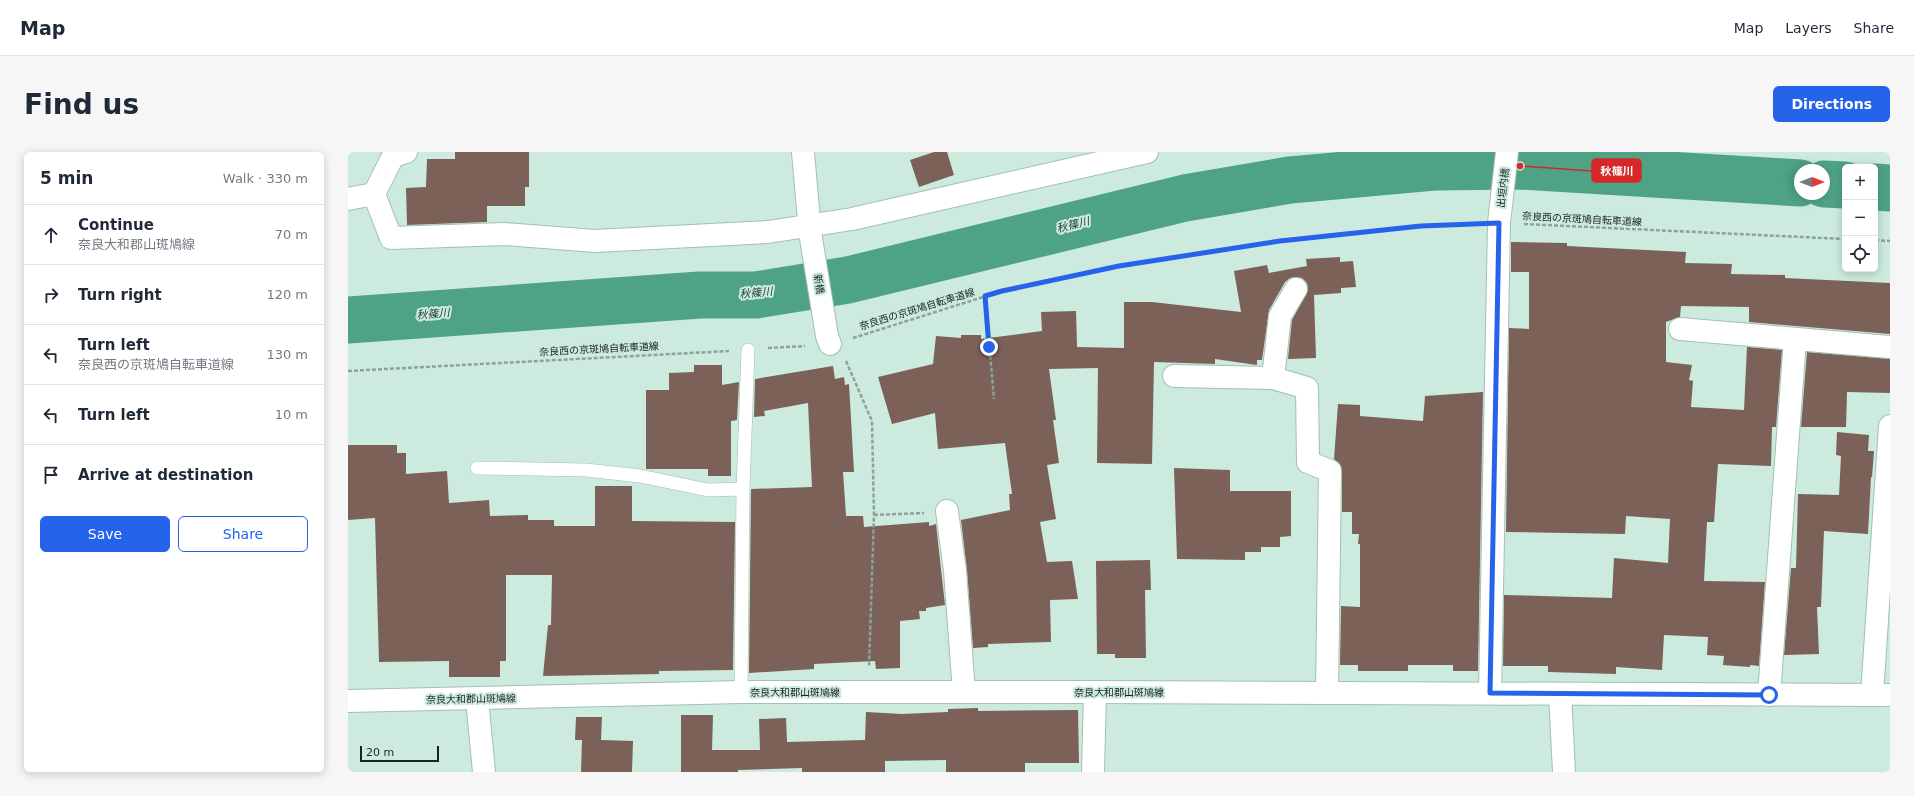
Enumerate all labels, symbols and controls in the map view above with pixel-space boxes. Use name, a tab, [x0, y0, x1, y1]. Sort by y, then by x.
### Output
text: Map	[20, 17, 65, 39]
text: Map	[1734, 20, 1763, 36]
text: Layers	[1785, 20, 1832, 36]
text: Share	[1854, 20, 1894, 36]
button: Directions	[1773, 86, 1890, 122]
text: Find us	[24, 88, 139, 121]
callout: 秋篠川	[1592, 159, 1641, 182]
north arrow	[1794, 164, 1830, 200]
map controls	[1842, 164, 1878, 272]
button: +	[1842, 164, 1878, 200]
text: 秋篠川	[1601, 165, 1634, 178]
street label: 出垣内橋	[1495, 167, 1511, 209]
text: 5 min	[40, 168, 93, 188]
text: Walk · 330 m	[223, 171, 308, 186]
button: −	[1842, 200, 1878, 236]
street label: 奈良西の京斑鳩自転車道線	[1522, 210, 1642, 228]
water label: 秋篠川	[1055, 214, 1092, 235]
text: Continue	[78, 216, 154, 234]
icon: ahead	[40, 224, 62, 246]
text: 70 m	[275, 227, 308, 242]
button: locate	[1842, 236, 1878, 272]
text: 奈良大和郡山斑鳩線	[78, 237, 195, 252]
street label: 新橋	[812, 273, 826, 295]
icon: right	[40, 284, 62, 306]
water label: 秋篠川	[739, 285, 774, 301]
text: Turn right	[78, 286, 162, 304]
street label: 奈良西の京斑鳩自転車道線	[858, 286, 976, 332]
text: 120 m	[266, 287, 308, 302]
water label: 秋篠川	[416, 306, 451, 322]
text: Turn left	[78, 336, 150, 354]
route end	[980, 338, 998, 356]
street label: 奈良西の京斑鳩自転車道線	[539, 340, 659, 358]
icon: left	[40, 344, 62, 366]
text: 130 m	[266, 347, 308, 362]
text: 奈良西の京斑鳩自転車道線	[78, 357, 234, 372]
icon: left	[40, 404, 62, 426]
text: Turn left	[78, 406, 150, 424]
text: 10 m	[275, 407, 308, 422]
icon: arrive	[40, 464, 62, 486]
text: Arrive at destination	[78, 466, 253, 484]
button: Save	[40, 516, 170, 552]
button: Share	[178, 516, 308, 552]
route start	[1760, 686, 1778, 704]
street label: 奈良大和郡山斑鳩線	[750, 687, 840, 698]
street label: 奈良大和郡山斑鳩線	[1074, 687, 1164, 698]
street label: 奈良大和郡山斑鳩線	[426, 693, 516, 705]
scale bar	[360, 744, 439, 763]
text: 20 m	[366, 746, 394, 759]

